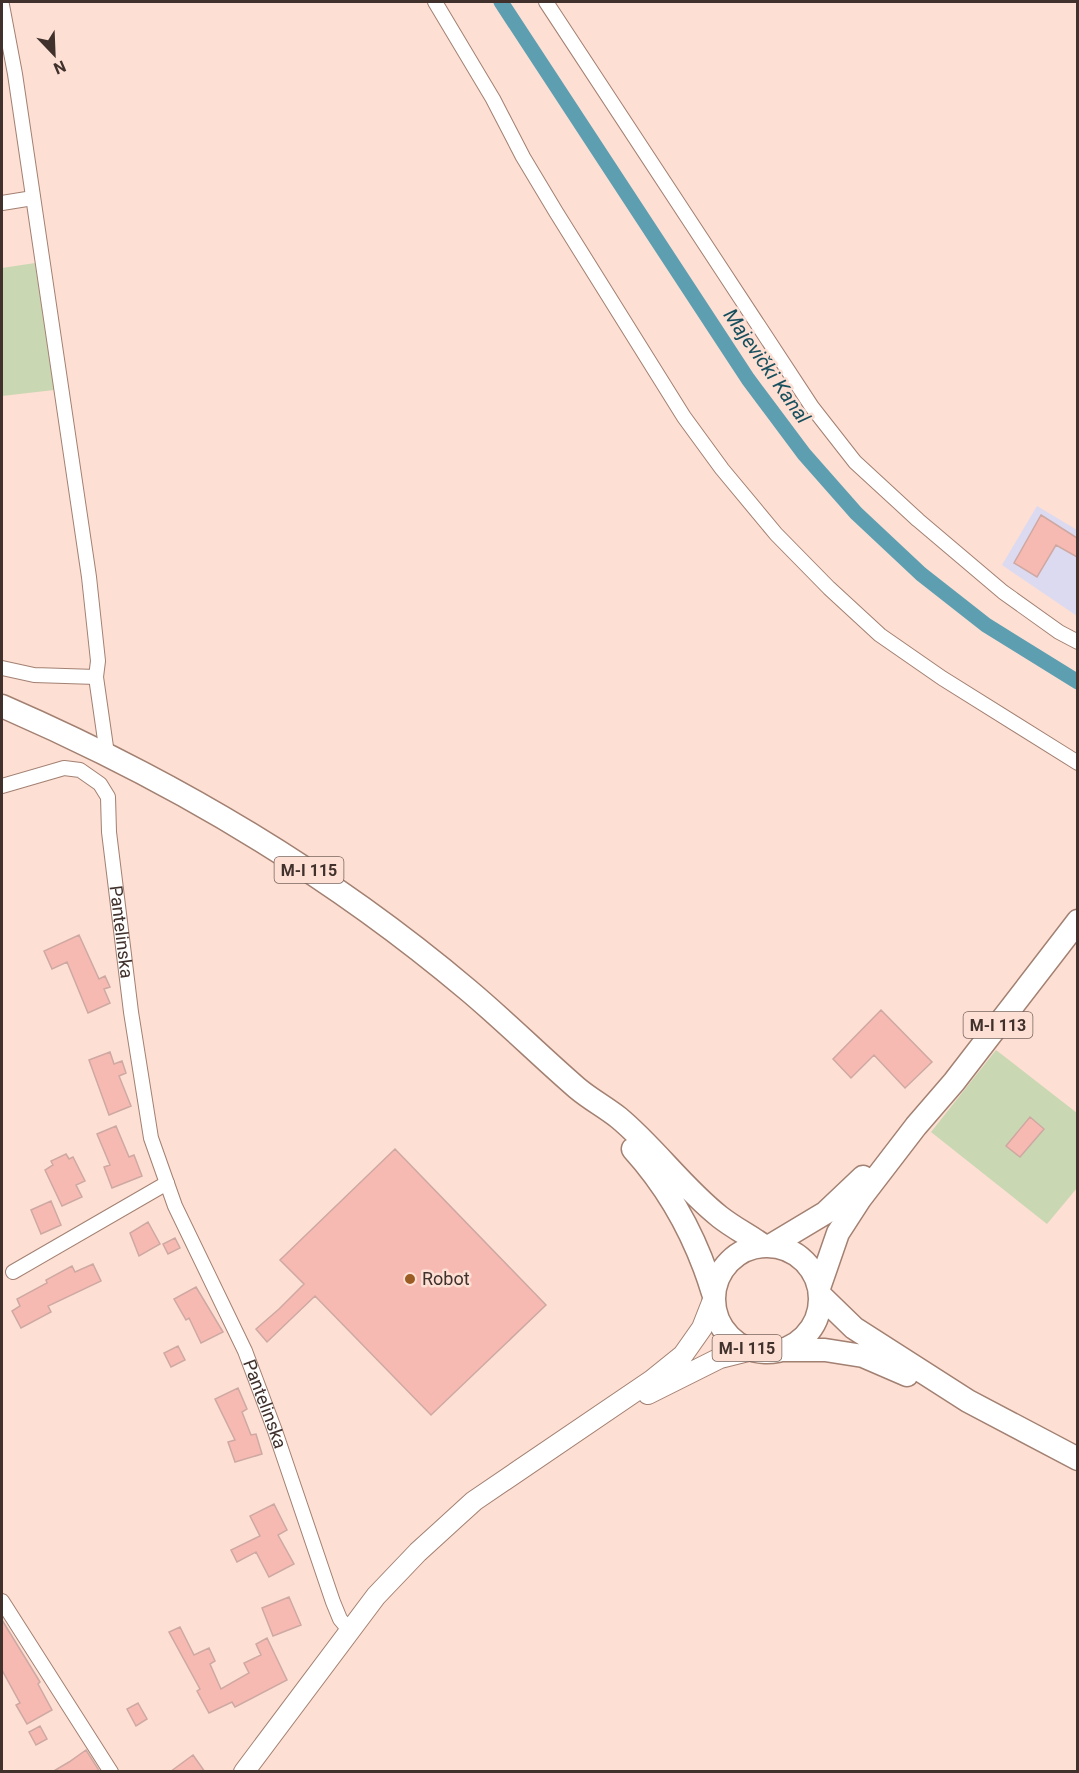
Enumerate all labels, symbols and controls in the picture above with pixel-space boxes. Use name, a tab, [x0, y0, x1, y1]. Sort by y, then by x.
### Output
north arrow	[24, 24, 84, 84]
text: N	[51, 56, 69, 78]
water label: Majevički Kanal	[719, 304, 816, 428]
road number: M-I 115	[274, 857, 344, 883]
street label: Pantelinska	[106, 884, 138, 979]
road number: M-I 113	[964, 1012, 1032, 1038]
place label: Robot	[422, 1268, 470, 1289]
marker: Robot	[403, 1272, 417, 1286]
road number: M-I 115	[712, 1335, 782, 1361]
street label: Pantelinska	[239, 1356, 291, 1451]

